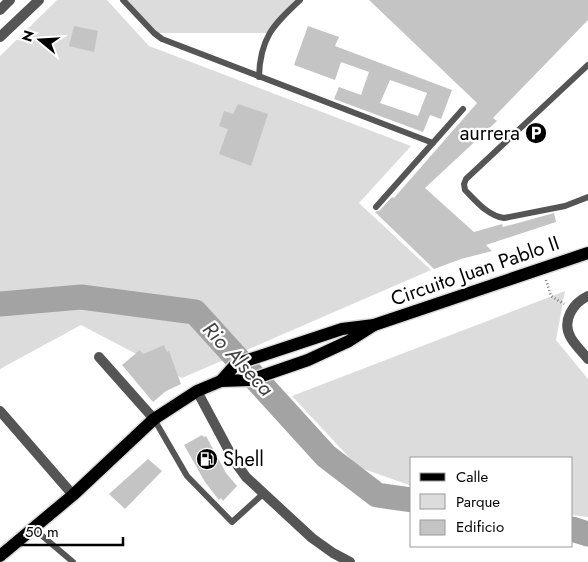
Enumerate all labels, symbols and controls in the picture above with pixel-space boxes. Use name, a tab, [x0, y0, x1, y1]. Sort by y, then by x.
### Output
north arrow	[15, 15, 65, 65]
text: N	[16, 28, 39, 44]
place label: aurrera	[460, 119, 520, 148]
parking icon: aurrera	[524, 121, 548, 145]
street label: Circuito Juan Pablo II	[387, 229, 563, 313]
water label: Rio Alseca	[196, 315, 281, 403]
place label: Shell	[223, 445, 264, 474]
fuel station icon: Shell	[195, 447, 219, 471]
legend	[410, 457, 573, 547]
text: Calle	[456, 466, 488, 488]
text: Parque	[456, 491, 500, 513]
scale bar	[18, 514, 122, 546]
text: Edificio	[456, 516, 504, 538]
text: 50 m	[25, 521, 59, 543]

